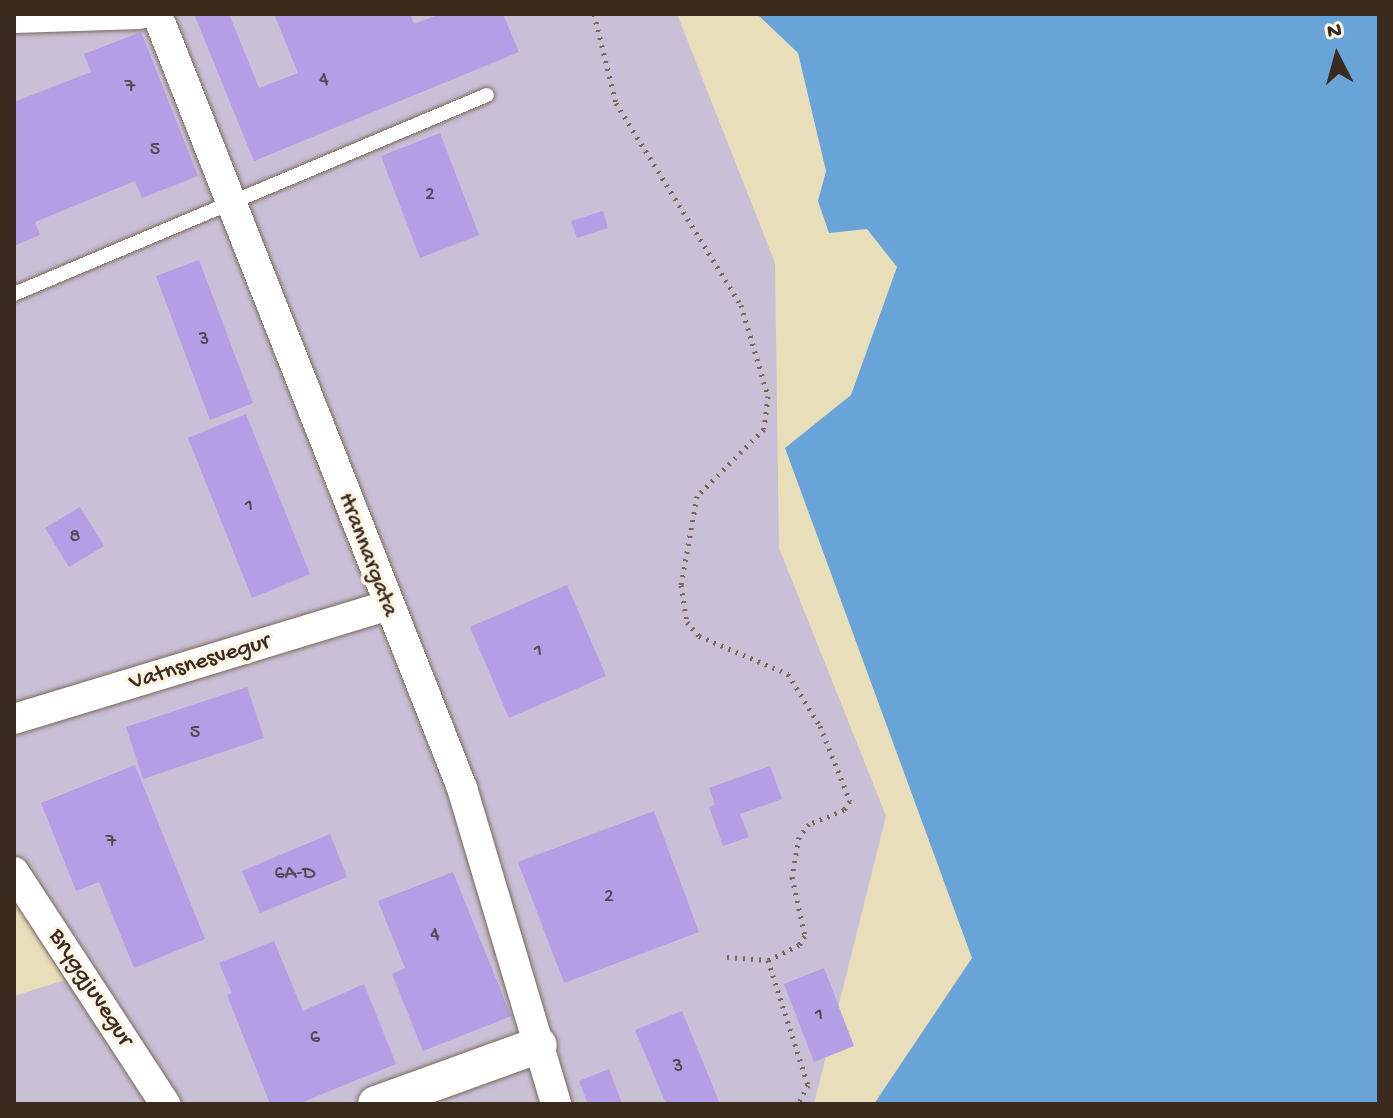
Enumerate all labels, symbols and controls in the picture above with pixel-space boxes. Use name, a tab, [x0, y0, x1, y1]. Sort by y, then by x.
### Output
north arrow	[1297, 16, 1377, 96]
text: N	[1326, 18, 1343, 46]
house number: 4	[319, 68, 329, 92]
house number: 7	[125, 75, 135, 99]
house number: 5	[150, 138, 160, 162]
house number: 2	[425, 183, 435, 207]
house number: 3	[199, 328, 209, 352]
street label: Hrannargata	[330, 489, 404, 621]
house number: 1	[245, 494, 253, 518]
house number: 8	[70, 525, 80, 549]
street label: Vatnsnesvegur	[126, 628, 274, 698]
house number: 1	[534, 639, 542, 663]
house number: 5	[190, 721, 200, 745]
house number: 7	[106, 830, 116, 854]
house number: 6A-D	[274, 862, 316, 886]
house number: 2	[604, 885, 614, 909]
house number: 4	[430, 923, 440, 947]
street label: Bryggjuvegur	[41, 924, 139, 1052]
house number: 1	[815, 1003, 823, 1027]
house number: 6	[310, 1026, 320, 1050]
house number: 3	[673, 1055, 683, 1079]

